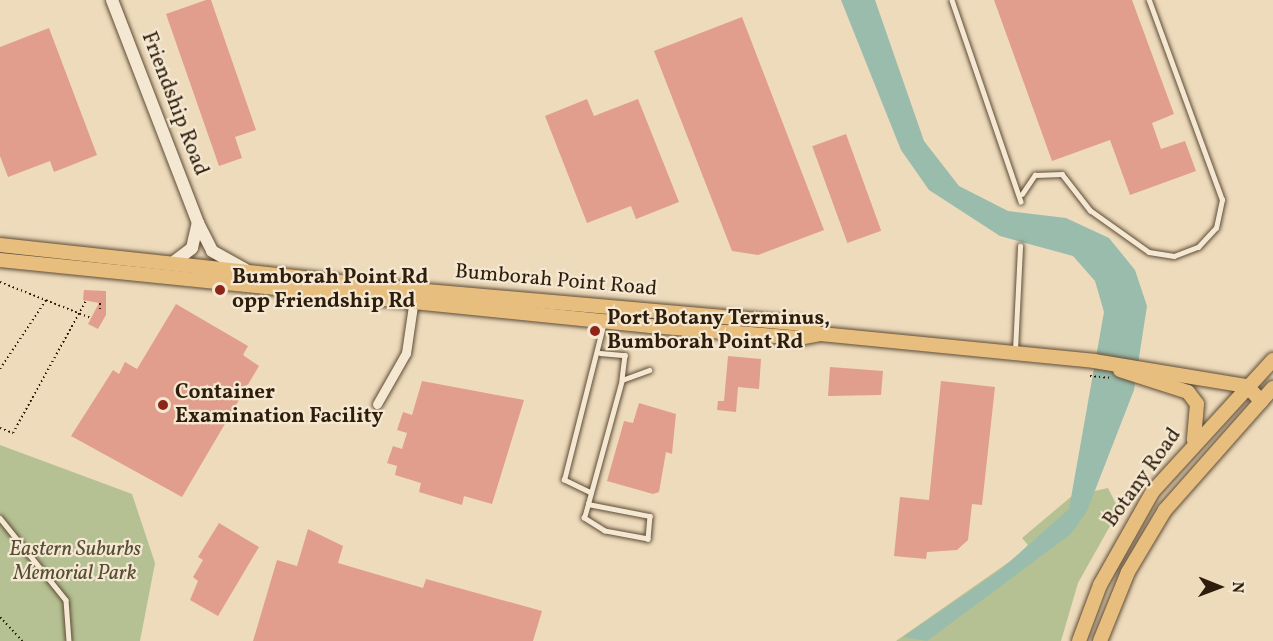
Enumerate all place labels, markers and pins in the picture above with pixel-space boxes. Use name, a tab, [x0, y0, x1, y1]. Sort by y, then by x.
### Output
place label: Bumborah Point Rd opp Friendship Rd	[232, 265, 428, 315]
marker: Bumborah Point Rd opp Friendship Rd	[213, 283, 227, 297]
place label: Port Botany Terminus, Bumborah Point Rd	[607, 306, 831, 356]
marker: Port Botany Terminus, Bumborah Point Rd	[588, 324, 602, 338]
place label: Container Examination Facility	[175, 380, 383, 430]
marker: Container Examination Facility	[156, 398, 170, 412]

